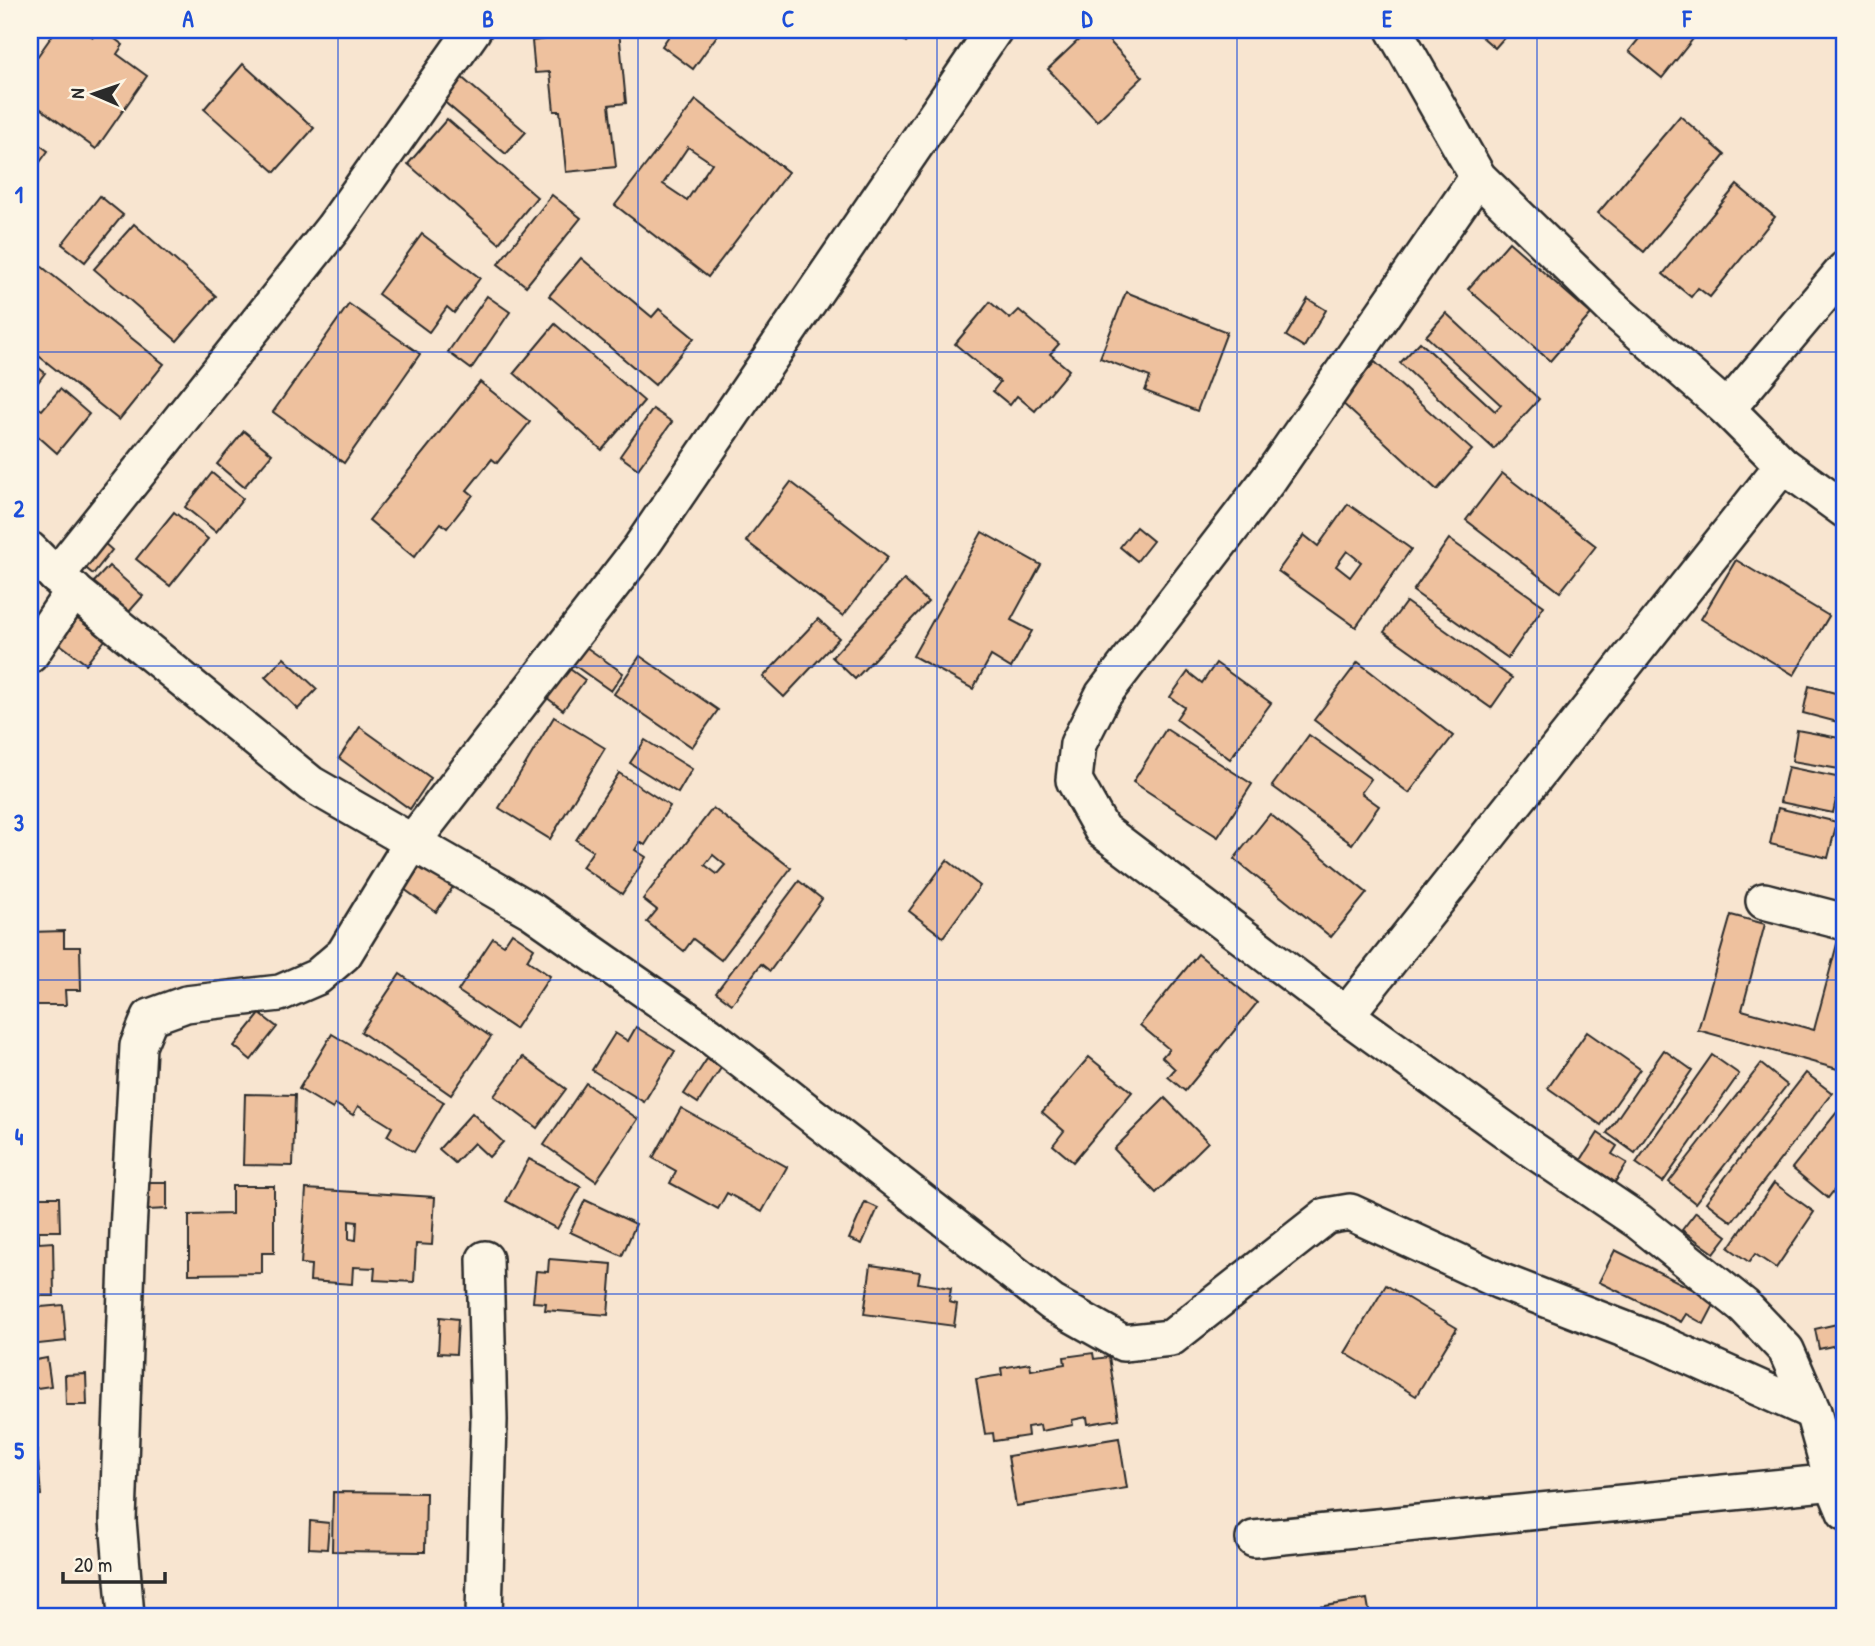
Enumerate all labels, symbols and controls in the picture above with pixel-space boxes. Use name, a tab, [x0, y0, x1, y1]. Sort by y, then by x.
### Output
text: A	[182, 3, 194, 34]
text: B	[482, 3, 494, 34]
text: C	[782, 3, 794, 34]
text: D	[1082, 3, 1094, 34]
text: E	[1382, 3, 1393, 34]
text: F	[1682, 3, 1693, 34]
north arrow	[60, 60, 130, 130]
text: N	[64, 88, 90, 99]
text: 1	[15, 179, 23, 210]
text: 2	[14, 493, 25, 524]
text: 3	[14, 807, 24, 838]
text: 4	[15, 1121, 24, 1152]
text: 5	[14, 1435, 24, 1466]
scale bar	[63, 1541, 164, 1585]
text: 20 m	[74, 1550, 112, 1579]

